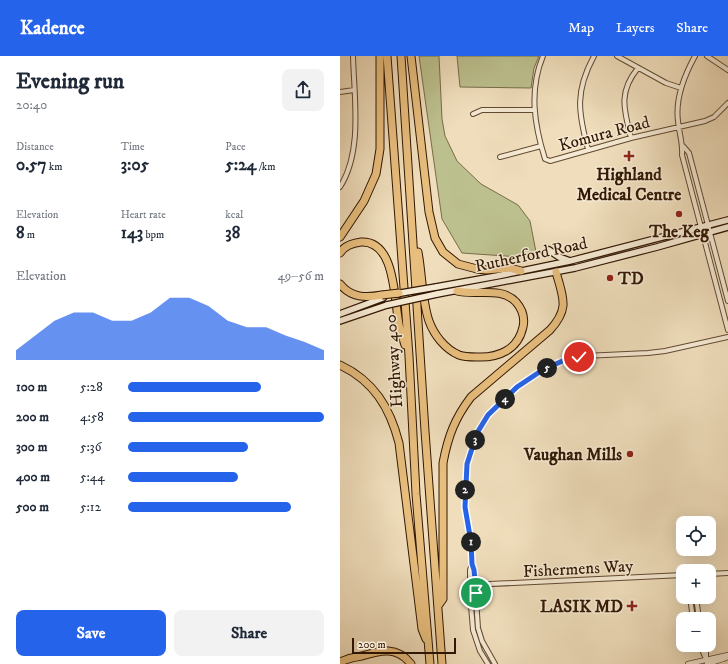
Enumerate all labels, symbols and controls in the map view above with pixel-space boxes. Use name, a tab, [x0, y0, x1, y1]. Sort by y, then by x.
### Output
text: Kadence	[20, 17, 85, 40]
text: Map	[568, 19, 594, 37]
text: Layers	[616, 19, 654, 37]
text: Share	[676, 19, 708, 37]
text: Evening run	[16, 68, 124, 95]
button: share	[282, 69, 324, 111]
text: 20:40	[16, 97, 47, 113]
street label: Komura Road	[556, 111, 653, 157]
text: Distance	[16, 140, 54, 154]
text: Time	[121, 140, 145, 154]
text: Pace	[225, 140, 246, 154]
marker: Highland Medical Centre	[623, 150, 635, 162]
text: 0.57	[16, 154, 46, 176]
text: 3:05	[121, 154, 149, 176]
text: 5:24	[225, 154, 256, 176]
text: km	[46, 160, 62, 174]
text: /km	[256, 160, 275, 174]
place label: Highland Medical Centre	[577, 164, 681, 206]
text: Elevation	[16, 208, 59, 222]
text: Heart rate	[121, 208, 166, 222]
text: kcal	[225, 208, 243, 222]
marker: The Keg	[674, 209, 684, 219]
place label: The Keg	[648, 221, 709, 243]
text: 8	[16, 222, 25, 244]
text: 143	[121, 222, 143, 244]
text: 38	[225, 222, 240, 244]
text: m	[25, 228, 35, 242]
text: bpm	[143, 228, 164, 242]
street label: Rutherford Road	[473, 232, 590, 278]
text: Elevation	[16, 268, 66, 284]
text: 49–56 m	[277, 268, 324, 284]
place label: TD	[617, 268, 644, 290]
marker: TD	[605, 273, 615, 283]
street label: Highway 400	[380, 314, 408, 408]
pin	[562, 340, 596, 374]
icon: check	[568, 346, 590, 368]
pin: 5	[537, 358, 557, 378]
text: 5	[544, 361, 550, 375]
text: 100 m	[16, 379, 47, 395]
text: 5:28	[80, 379, 103, 395]
pin: 4	[495, 389, 515, 409]
text: 4	[502, 392, 508, 406]
text: 200 m	[16, 409, 49, 425]
text: 4:58	[80, 409, 104, 425]
pin: 3	[465, 430, 485, 450]
text: 3	[473, 433, 477, 447]
text: 300 m	[16, 439, 47, 455]
text: 5:36	[80, 439, 101, 455]
place label: Vaughan Mills	[523, 444, 622, 466]
marker: Vaughan Mills	[625, 449, 635, 459]
text: 400 m	[16, 469, 50, 485]
text: 5:44	[80, 469, 105, 485]
pin: 2	[455, 480, 475, 500]
text: 2	[462, 483, 468, 497]
text: 500 m	[16, 499, 49, 515]
text: 5:12	[80, 499, 101, 515]
map controls	[676, 516, 716, 652]
button: locate	[676, 516, 716, 556]
pin: 1	[461, 532, 481, 552]
text: 1	[469, 535, 473, 549]
street label: Fishermens Way	[522, 555, 635, 583]
button: +	[676, 564, 716, 604]
pin	[459, 576, 493, 610]
icon: arrive	[465, 582, 487, 604]
place label: LASIK MD	[540, 596, 623, 618]
marker: LASIK MD	[626, 600, 638, 612]
button: Save	[16, 610, 166, 656]
button: Share	[174, 610, 324, 656]
button: −	[676, 612, 716, 652]
scale bar	[352, 636, 456, 655]
text: 200 m	[358, 638, 386, 652]

